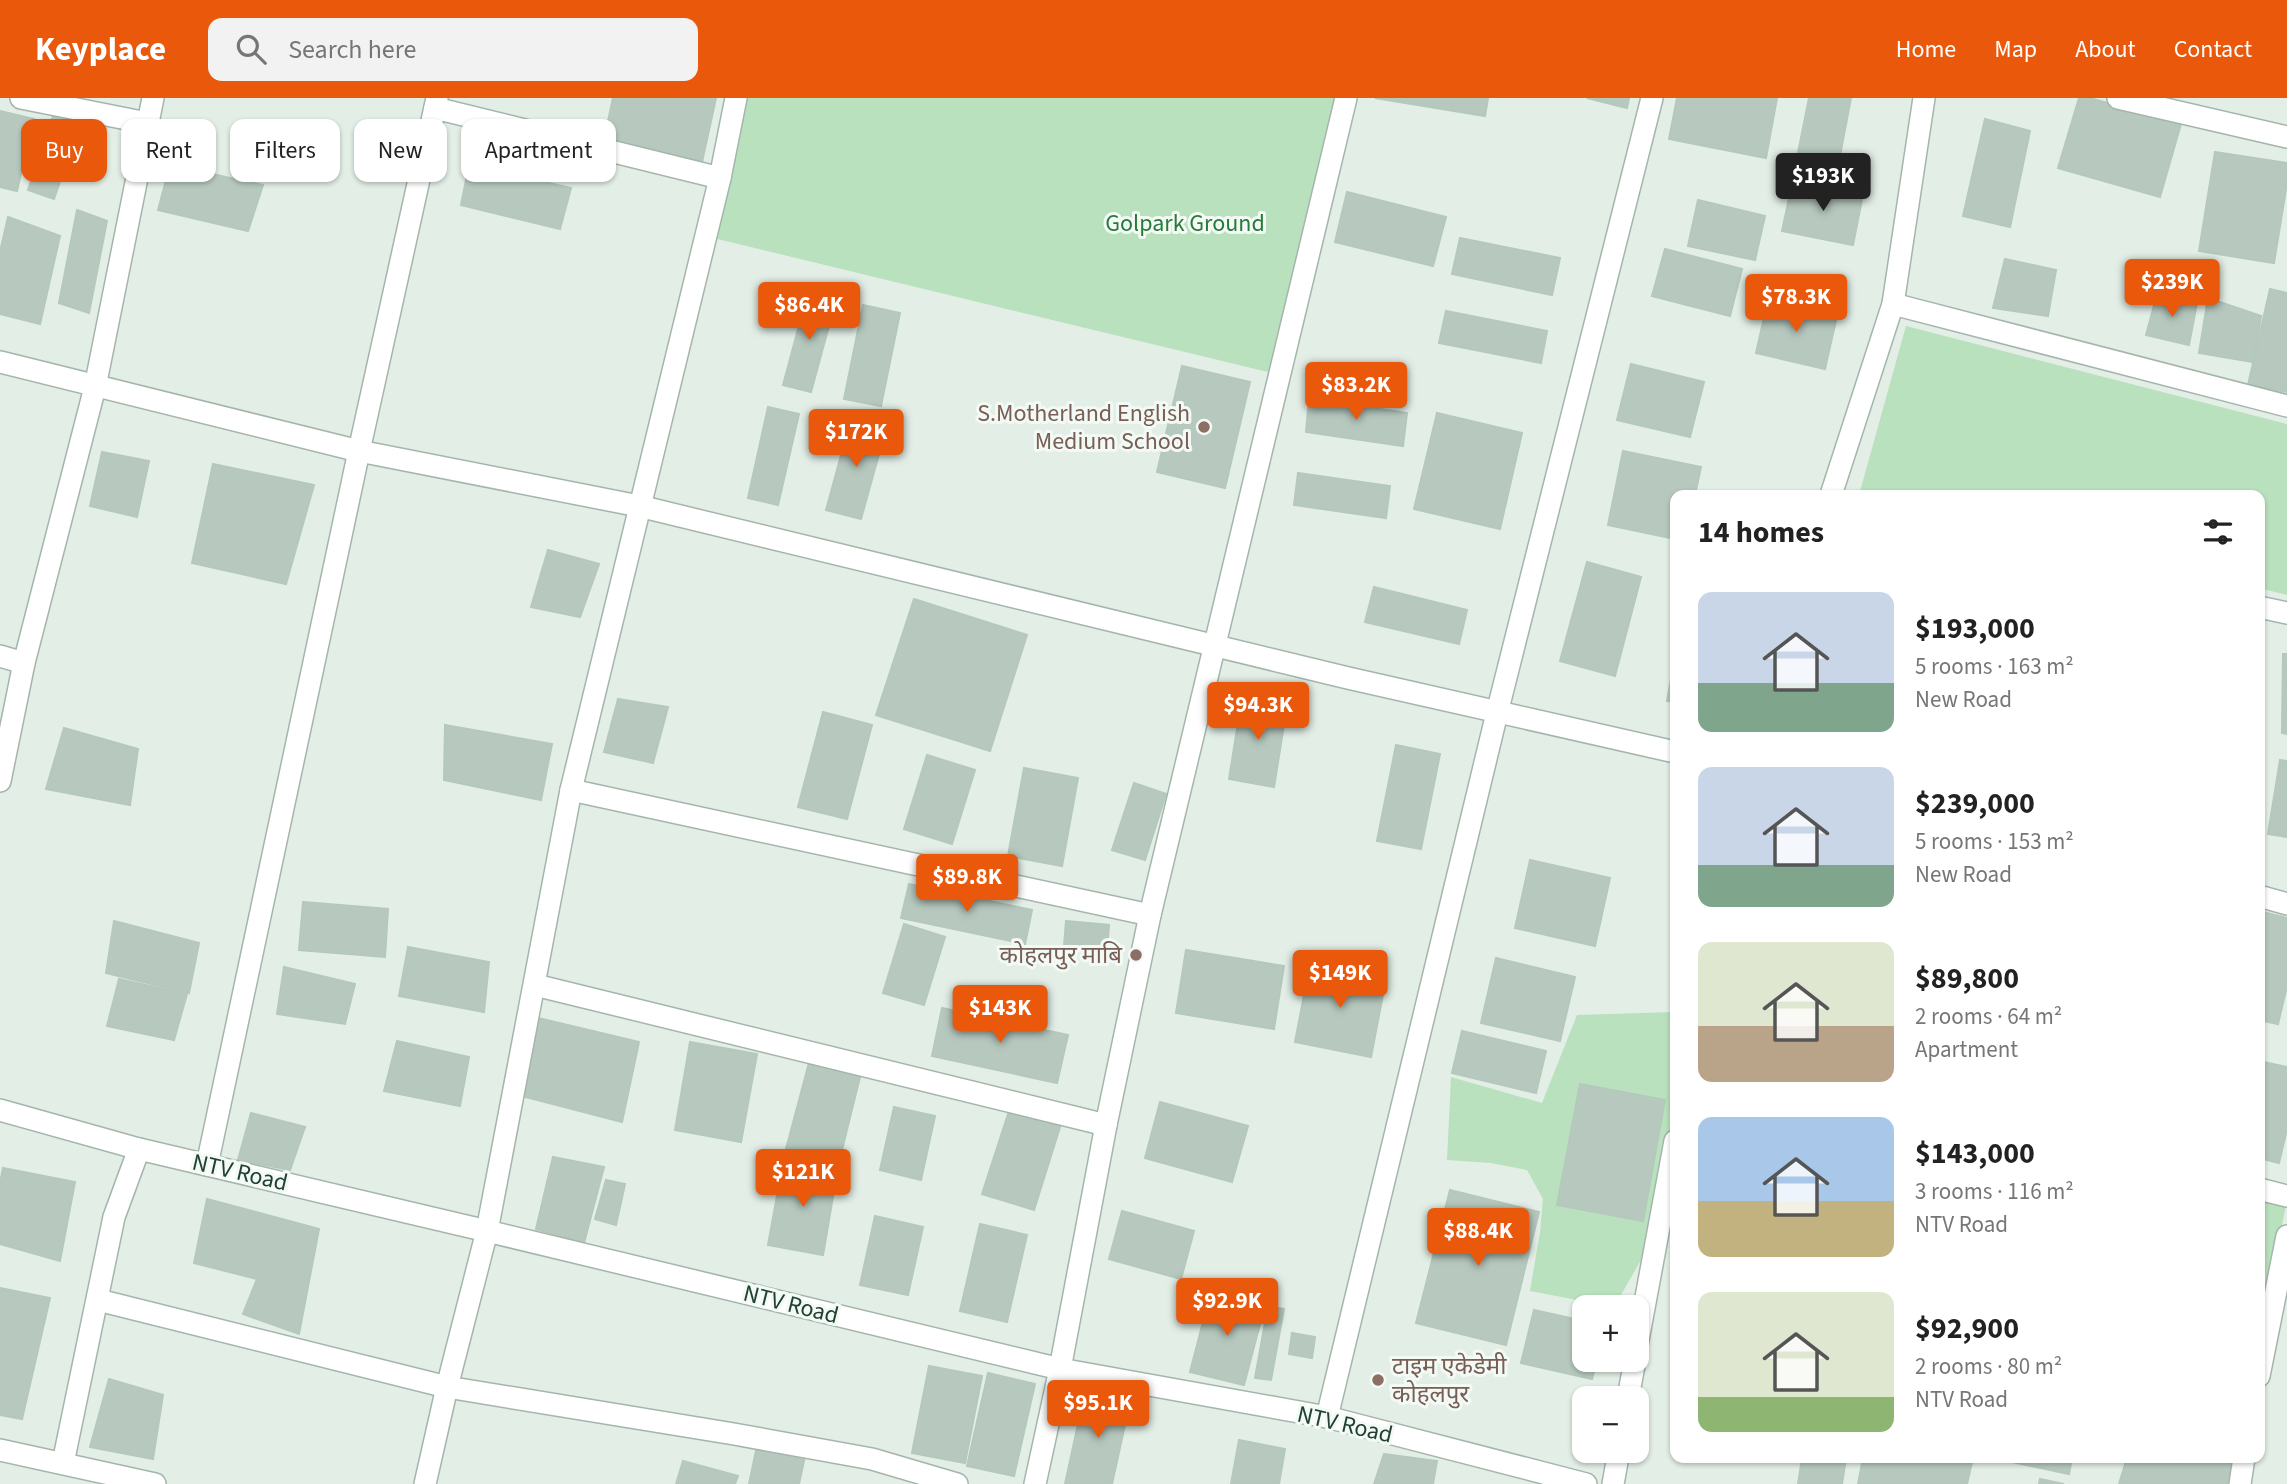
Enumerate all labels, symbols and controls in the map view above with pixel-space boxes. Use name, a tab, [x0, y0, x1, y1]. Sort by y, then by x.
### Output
search box	[208, 18, 698, 81]
text: Keyplace	[35, 26, 166, 73]
icon: search	[232, 30, 270, 68]
text: Search here	[288, 31, 416, 68]
text: Home	[1896, 32, 1956, 67]
text: Map	[1994, 32, 2037, 67]
text: About	[2075, 32, 2136, 67]
text: Contact	[2174, 32, 2252, 67]
chip: Buy	[21, 119, 107, 182]
chip: Rent	[121, 119, 216, 182]
chip: Filters	[230, 119, 340, 182]
chip: New	[354, 119, 447, 182]
chip: Apartment	[461, 119, 616, 182]
pin: $193K	[1774, 153, 1872, 213]
text: $193K	[1792, 159, 1854, 192]
park label: Golpark Ground	[1105, 206, 1265, 241]
pin: $239K	[2123, 260, 2221, 319]
text: $239K	[2141, 265, 2203, 298]
pin: $78.3K	[1739, 274, 1853, 334]
text: $78.3K	[1761, 280, 1831, 313]
pin: $86.4K	[752, 282, 866, 342]
text: $86.4K	[774, 288, 844, 321]
pin: $83.2K	[1299, 362, 1413, 422]
text: $83.2K	[1321, 368, 1391, 401]
place label: S.Motherland English Medium School	[977, 396, 1190, 459]
pin: $172K	[807, 410, 905, 469]
text: $172K	[825, 415, 887, 448]
marker: S.Motherland English Medium School	[1196, 419, 1212, 435]
text: 14 homes	[1698, 511, 1824, 554]
icon: filters	[2199, 513, 2237, 551]
text: $193,000	[1915, 607, 2035, 650]
icon: home	[1754, 620, 1838, 704]
text: 5 rooms · 163 m²	[1915, 650, 2074, 683]
pin: $94.3K	[1201, 682, 1315, 742]
text: New Road	[1915, 683, 2012, 716]
text: $94.3K	[1223, 688, 1293, 721]
text: $239,000	[1915, 782, 2035, 825]
icon: home	[1754, 795, 1838, 879]
text: 5 rooms · 153 m²	[1915, 825, 2074, 858]
pin: $89.8K	[910, 854, 1024, 914]
text: New Road	[1915, 858, 2012, 891]
text: $89.8K	[932, 860, 1002, 893]
place label: कोहलपुर माबि	[1000, 938, 1123, 973]
marker: कोहलपुर माबि	[1128, 947, 1144, 963]
pin: $149K	[1291, 950, 1389, 1010]
text: $149K	[1309, 956, 1371, 989]
text: $89,800	[1915, 957, 2019, 1000]
icon: home	[1754, 970, 1838, 1054]
pin: $143K	[951, 986, 1049, 1045]
text: $143K	[969, 991, 1031, 1024]
text: 2 rooms · 64 m²	[1915, 1000, 2062, 1033]
text: Apartment	[1915, 1033, 2018, 1066]
text: $143,000	[1915, 1132, 2035, 1175]
street label: NTV Road	[189, 1145, 291, 1200]
icon: home	[1754, 1145, 1838, 1229]
pin: $121K	[754, 1150, 852, 1209]
text: $121K	[772, 1155, 834, 1188]
text: 3 rooms · 116 m²	[1915, 1175, 2074, 1208]
pin: $88.4K	[1421, 1208, 1535, 1268]
text: NTV Road	[1915, 1208, 2008, 1241]
text: $88.4K	[1443, 1214, 1513, 1247]
street label: NTV Road	[740, 1276, 842, 1333]
pin: $92.9K	[1170, 1278, 1284, 1338]
text: $92.9K	[1192, 1284, 1262, 1317]
map controls	[1572, 1295, 1649, 1463]
button: +	[1572, 1295, 1649, 1372]
text: $92,900	[1915, 1307, 2019, 1350]
icon: home	[1754, 1320, 1838, 1404]
place label: टाइम एकेडेमी कोहलपुर	[1392, 1349, 1507, 1412]
text: 2 rooms · 80 m²	[1915, 1350, 2062, 1383]
marker: टाइम एकेडेमी कोहलपुर	[1370, 1372, 1386, 1388]
pin: $95.1K	[1041, 1380, 1155, 1440]
text: NTV Road	[1915, 1383, 2008, 1416]
text: $95.1K	[1063, 1386, 1133, 1419]
button: −	[1572, 1386, 1649, 1463]
street label: NTV Road	[1294, 1397, 1396, 1452]

